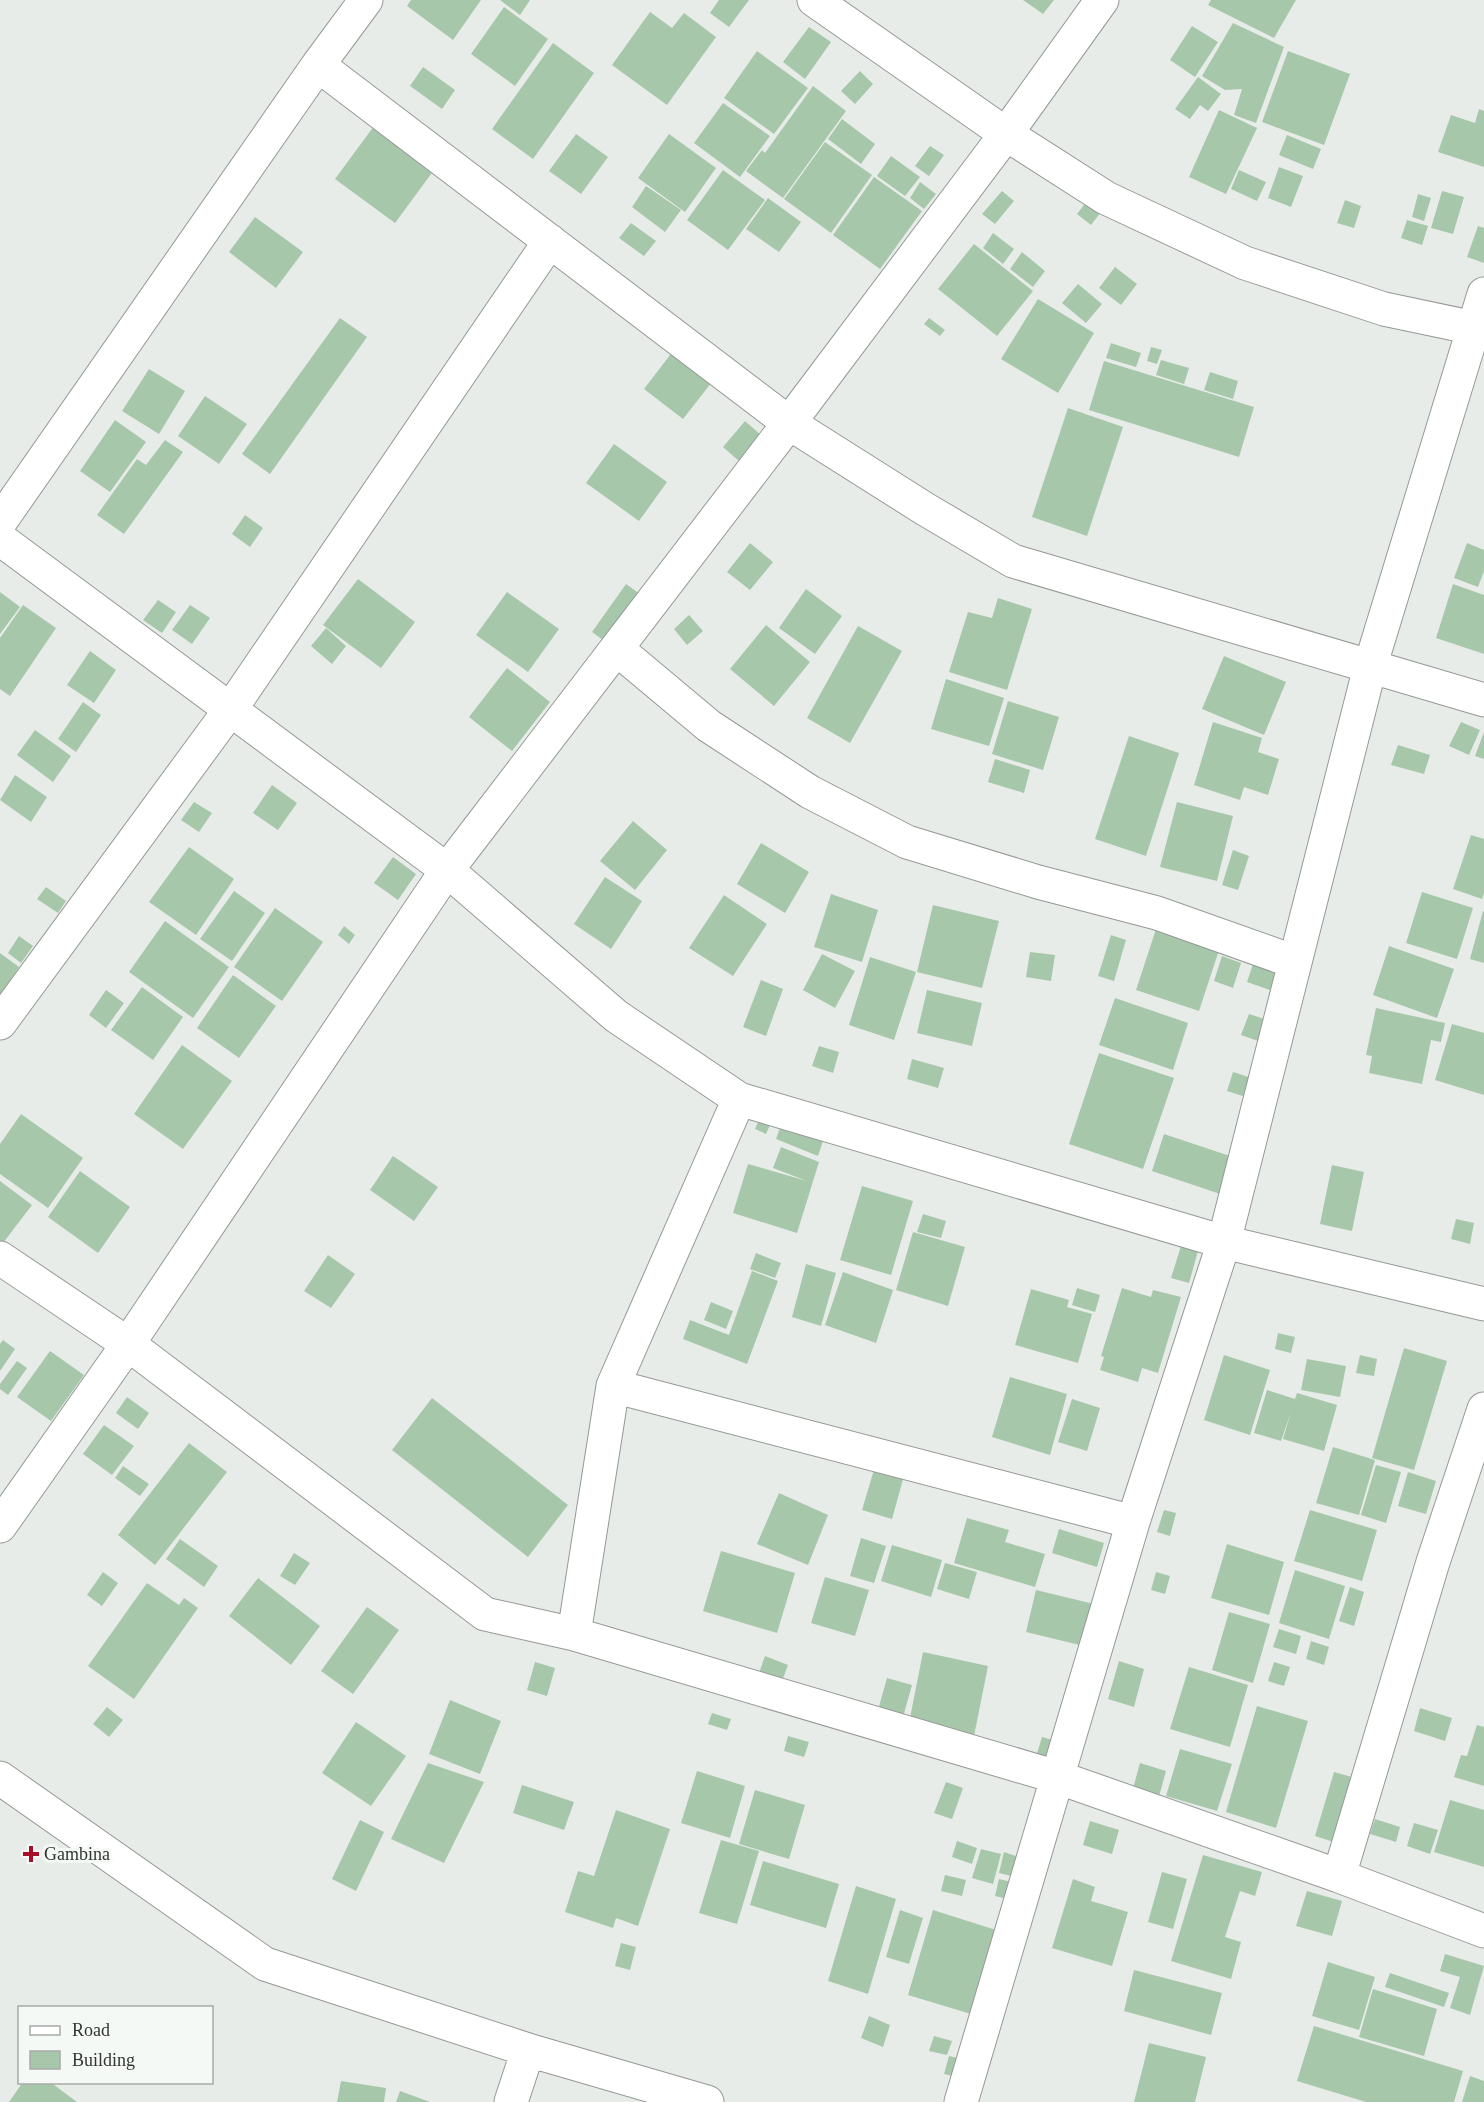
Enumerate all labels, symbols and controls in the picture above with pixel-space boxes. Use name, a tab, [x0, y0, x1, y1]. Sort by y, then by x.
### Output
place label: Gambina	[44, 1844, 110, 1864]
marker: Gambina	[22, 1845, 40, 1863]
legend	[18, 2006, 213, 2084]
text: Road	[72, 2020, 110, 2040]
text: Building	[72, 2050, 135, 2070]

